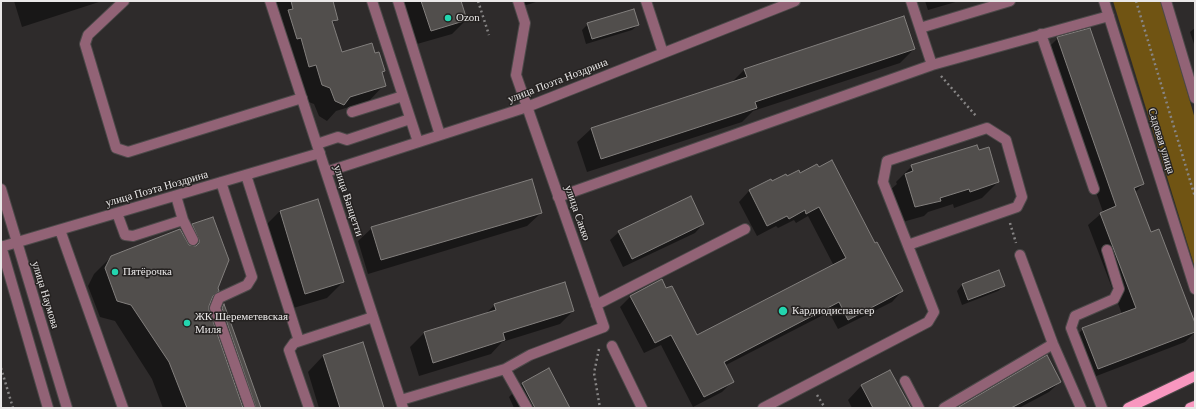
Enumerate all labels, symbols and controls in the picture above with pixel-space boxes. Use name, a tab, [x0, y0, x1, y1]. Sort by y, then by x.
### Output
place label: Ozon	[456, 11, 480, 25]
marker: Ozon	[443, 13, 453, 23]
street label: улица Поэта Ноздрина	[506, 56, 610, 106]
street label: Садовая улица	[1145, 106, 1177, 176]
street label: улица Ванцетти	[330, 164, 366, 238]
street label: улица Поэта Ноздрина	[104, 168, 210, 210]
street label: улица Сакко	[561, 184, 593, 242]
street label: улица Наумова	[28, 260, 62, 330]
place label: Пятёрочка	[123, 265, 172, 279]
marker: Пятёрочка	[110, 267, 120, 277]
place label: Кардиодиспансер	[792, 304, 875, 318]
marker: Кардиодиспансер	[777, 305, 789, 317]
place label: ЖК Шереметевская Миля	[195, 310, 288, 336]
marker: ЖК Шереметевская Миля	[182, 318, 192, 328]

